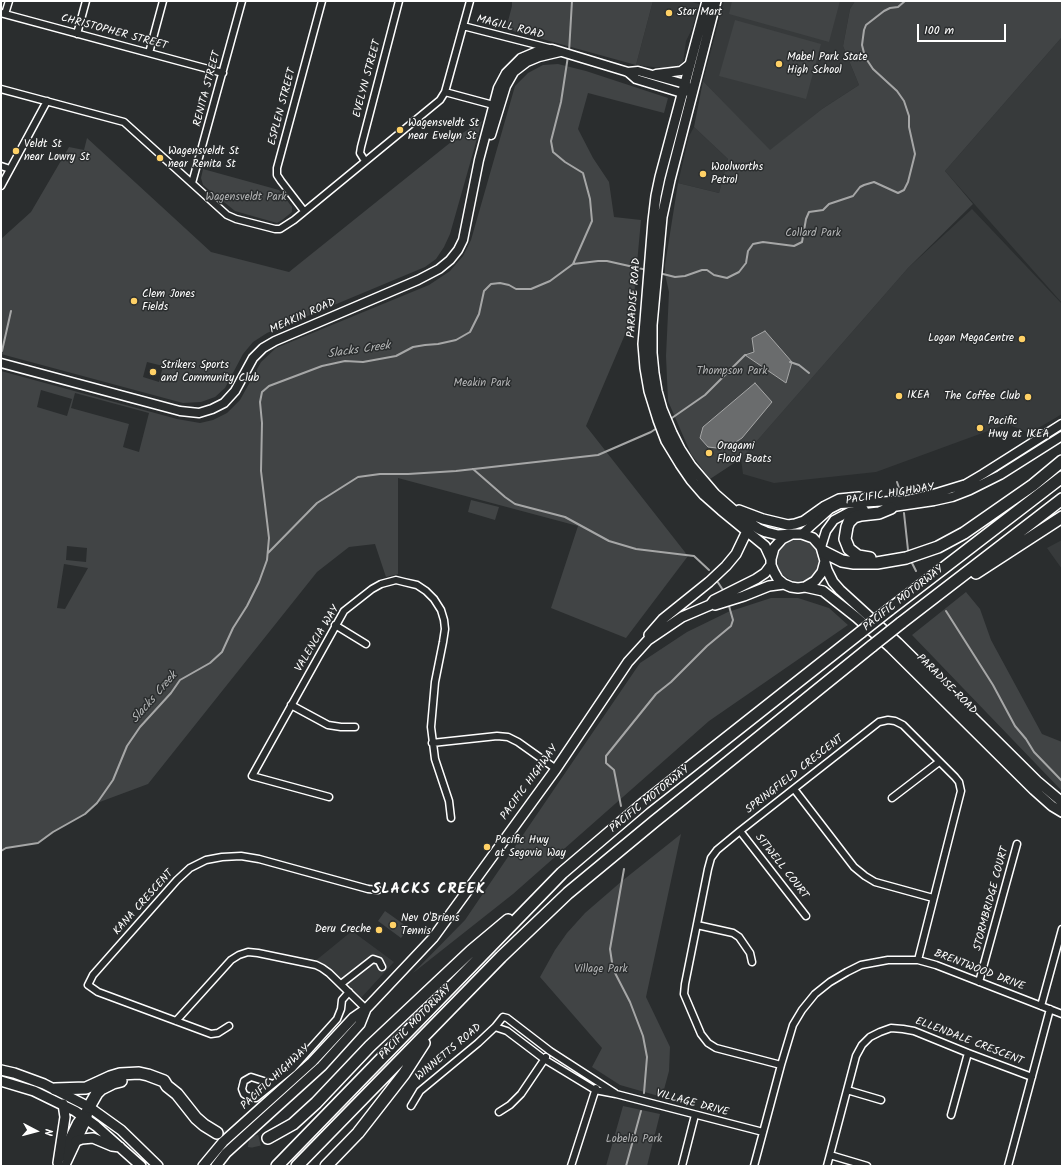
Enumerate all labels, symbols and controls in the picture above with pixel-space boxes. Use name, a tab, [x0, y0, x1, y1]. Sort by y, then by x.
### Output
place label: Star Mart	[677, 6, 722, 20]
marker: Star Mart	[664, 8, 674, 18]
street label: CHRISTOPHER STREET	[59, 12, 169, 54]
street label: MAGILL ROAD	[475, 13, 545, 43]
scale bar	[919, 16, 1008, 42]
text: 100 m	[924, 21, 954, 40]
street label: EVELYN STREET	[351, 39, 385, 119]
street label: RENITA STREET	[192, 50, 224, 128]
place label: Mabel Park State High School	[787, 51, 867, 77]
marker: Mabel Park State High School	[774, 59, 784, 69]
street label: ESPLEN STREET	[266, 67, 300, 147]
place label: Wagensveldt St near Evelyn St	[408, 117, 479, 143]
marker: Wagensveldt St near Evelyn St	[395, 125, 405, 135]
place label: Veldt St near Lowry St	[24, 138, 90, 164]
place label: Wagensveldt St near Renita St	[168, 145, 239, 171]
marker: Veldt St near Lowry St	[11, 146, 21, 156]
marker: Wagensveldt St near Renita St	[155, 153, 165, 163]
place label: Woolworths Petrol	[711, 161, 763, 187]
marker: Woolworths Petrol	[698, 169, 708, 179]
park label: Wagensveldt Park	[206, 191, 286, 205]
park label: Collard Park	[785, 227, 841, 241]
street label: PARADISE ROAD	[626, 258, 644, 338]
place label: Clem Jones Fields	[142, 288, 195, 314]
marker: Clem Jones Fields	[129, 296, 139, 306]
street label: MEAKIN ROAD	[268, 297, 338, 337]
place label: Logan MegaCentre	[928, 332, 1014, 346]
marker: Logan MegaCentre	[1017, 334, 1027, 344]
water label: Slacks Creek	[327, 339, 391, 363]
place label: Strikers Sports and Community Club	[161, 359, 259, 385]
park label: Thompson Park	[697, 365, 767, 379]
marker: Strikers Sports and Community Club	[148, 367, 158, 377]
park label: Meakin Park	[454, 377, 510, 391]
place label: IKEA	[907, 389, 930, 403]
place label: The Coffee Club	[944, 390, 1020, 404]
marker: IKEA	[894, 391, 904, 401]
marker: The Coffee Club	[1023, 392, 1033, 402]
place label: Pacific Hwy at IKEA	[988, 415, 1049, 441]
marker: Pacific Hwy at IKEA	[975, 423, 985, 433]
place label: Oragami Flood Boats	[717, 440, 771, 466]
marker: Oragami Flood Boats	[704, 448, 714, 458]
street label: PACIFIC HIGHWAY	[845, 481, 935, 509]
street label: PACIFIC MOTORWAY	[861, 563, 947, 635]
street label: VALENCIA WAY	[293, 603, 343, 675]
street label: PARADISE ROAD	[913, 652, 979, 718]
water label: Slacks Creek	[129, 669, 181, 727]
street label: SPRINGFIELD CRESCENT	[743, 733, 847, 817]
street label: PACIFIC HIGHWAY	[498, 743, 562, 823]
street label: PACIFIC MOTORWAY	[607, 764, 693, 836]
street label: SITWELL COURT	[752, 832, 810, 902]
place label: Pacific Hwy at Segovia Way	[495, 834, 566, 860]
marker: Pacific Hwy at Segovia Way	[482, 842, 492, 852]
street label: STORMBRIDGE COURT	[972, 845, 1012, 953]
street label: KANA CRESCENT	[111, 868, 177, 938]
district label: SLACKS CREEK	[372, 881, 486, 899]
place label: Nev O'Briens Tennis	[401, 912, 460, 938]
marker: Nev O'Briens Tennis	[388, 920, 398, 930]
place label: Deru Creche	[315, 923, 371, 937]
marker: Deru Creche	[374, 925, 384, 935]
street label: BRENTWOOD DRIVE	[932, 948, 1026, 994]
park label: Village Park	[574, 963, 628, 977]
street label: PACIFIC MOTORWAY	[377, 983, 455, 1063]
street label: ELLENDALE CRESCENT	[913, 1015, 1025, 1069]
street label: WINNETTS ROAD	[413, 1021, 485, 1085]
street label: PACIFIC HIGHWAY	[239, 1043, 313, 1113]
street label: VILLAGE DRIVE	[654, 1088, 730, 1120]
north arrow	[16, 1111, 56, 1151]
text: N	[39, 1128, 57, 1137]
park label: Lobelia Park	[606, 1133, 662, 1147]

